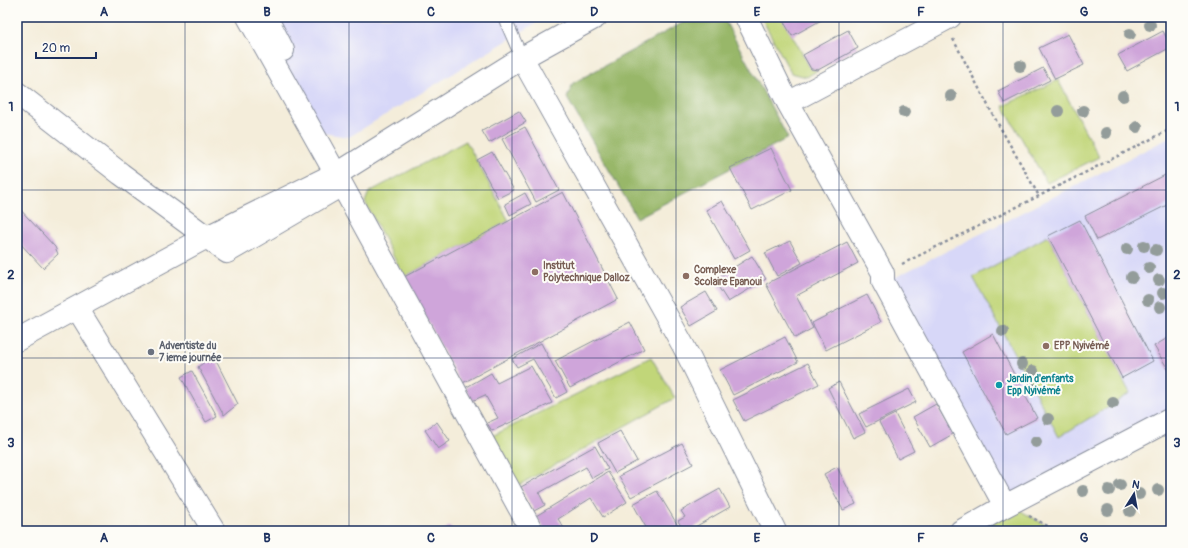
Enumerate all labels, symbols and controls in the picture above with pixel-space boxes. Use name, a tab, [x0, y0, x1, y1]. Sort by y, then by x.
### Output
text: A	[100, 4, 109, 20]
text: B	[263, 4, 271, 20]
text: C	[427, 4, 435, 20]
text: D	[590, 4, 598, 20]
text: E	[754, 4, 761, 20]
text: F	[917, 4, 925, 20]
text: G	[1080, 4, 1089, 20]
scale bar	[36, 34, 96, 60]
text: 20 m	[42, 41, 71, 56]
text: 1	[8, 99, 14, 115]
text: 1	[1174, 99, 1180, 115]
place label: Institut Polytechnique Dalloz	[543, 260, 631, 284]
place label: Complexe Scolaire Epanoui	[694, 264, 762, 288]
text: 2	[7, 267, 15, 283]
marker: Institut Polytechnique Dalloz	[530, 267, 540, 277]
text: 2	[1173, 267, 1181, 283]
marker: Complexe Scolaire Epanoui	[681, 271, 691, 281]
place label: Adventiste du 7 ieme journée	[159, 340, 222, 364]
place label: EPP Nyivémé	[1054, 340, 1110, 352]
marker: EPP Nyivémé	[1041, 341, 1051, 351]
marker: Adventiste du 7 ieme journée	[146, 347, 156, 357]
place label: Jardin d'enfants Epp Nyivémé	[1007, 373, 1074, 397]
marker: Jardin d'enfants Epp Nyivémé	[994, 380, 1004, 390]
text: 3	[7, 435, 15, 451]
text: 3	[1173, 435, 1181, 451]
north arrow	[1114, 474, 1154, 514]
text: N	[1131, 478, 1141, 492]
text: A	[100, 530, 109, 546]
text: B	[263, 530, 271, 546]
text: C	[427, 530, 435, 546]
text: D	[590, 530, 598, 546]
text: E	[754, 530, 761, 546]
text: F	[917, 530, 925, 546]
text: G	[1080, 530, 1089, 546]

